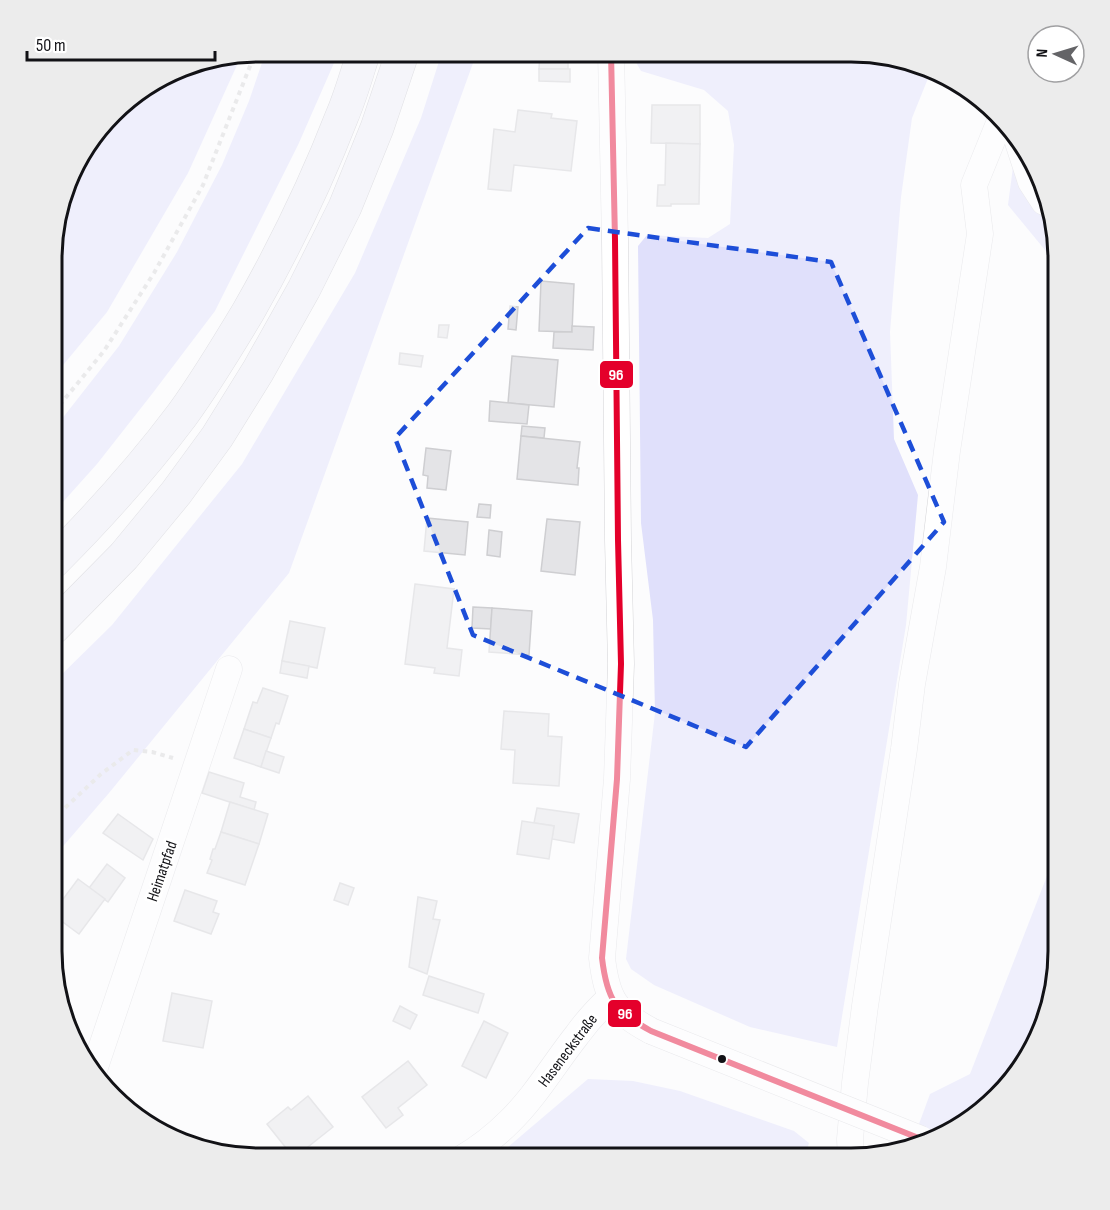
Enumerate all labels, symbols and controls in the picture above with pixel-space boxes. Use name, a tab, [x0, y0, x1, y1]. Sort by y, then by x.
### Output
scale bar	[27, 24, 214, 62]
north arrow	[1026, 24, 1086, 84]
text: 50 m	[36, 35, 66, 56]
text: N	[1033, 48, 1052, 58]
line badge: 96	[599, 360, 634, 389]
text: 96	[608, 366, 624, 385]
street label: Heimatpfad	[143, 839, 182, 904]
line badge: 96	[607, 999, 642, 1028]
text: 96	[617, 1005, 633, 1024]
street label: Haseneckstraße	[535, 1011, 602, 1091]
unlabelled marker	[716, 1053, 728, 1065]

